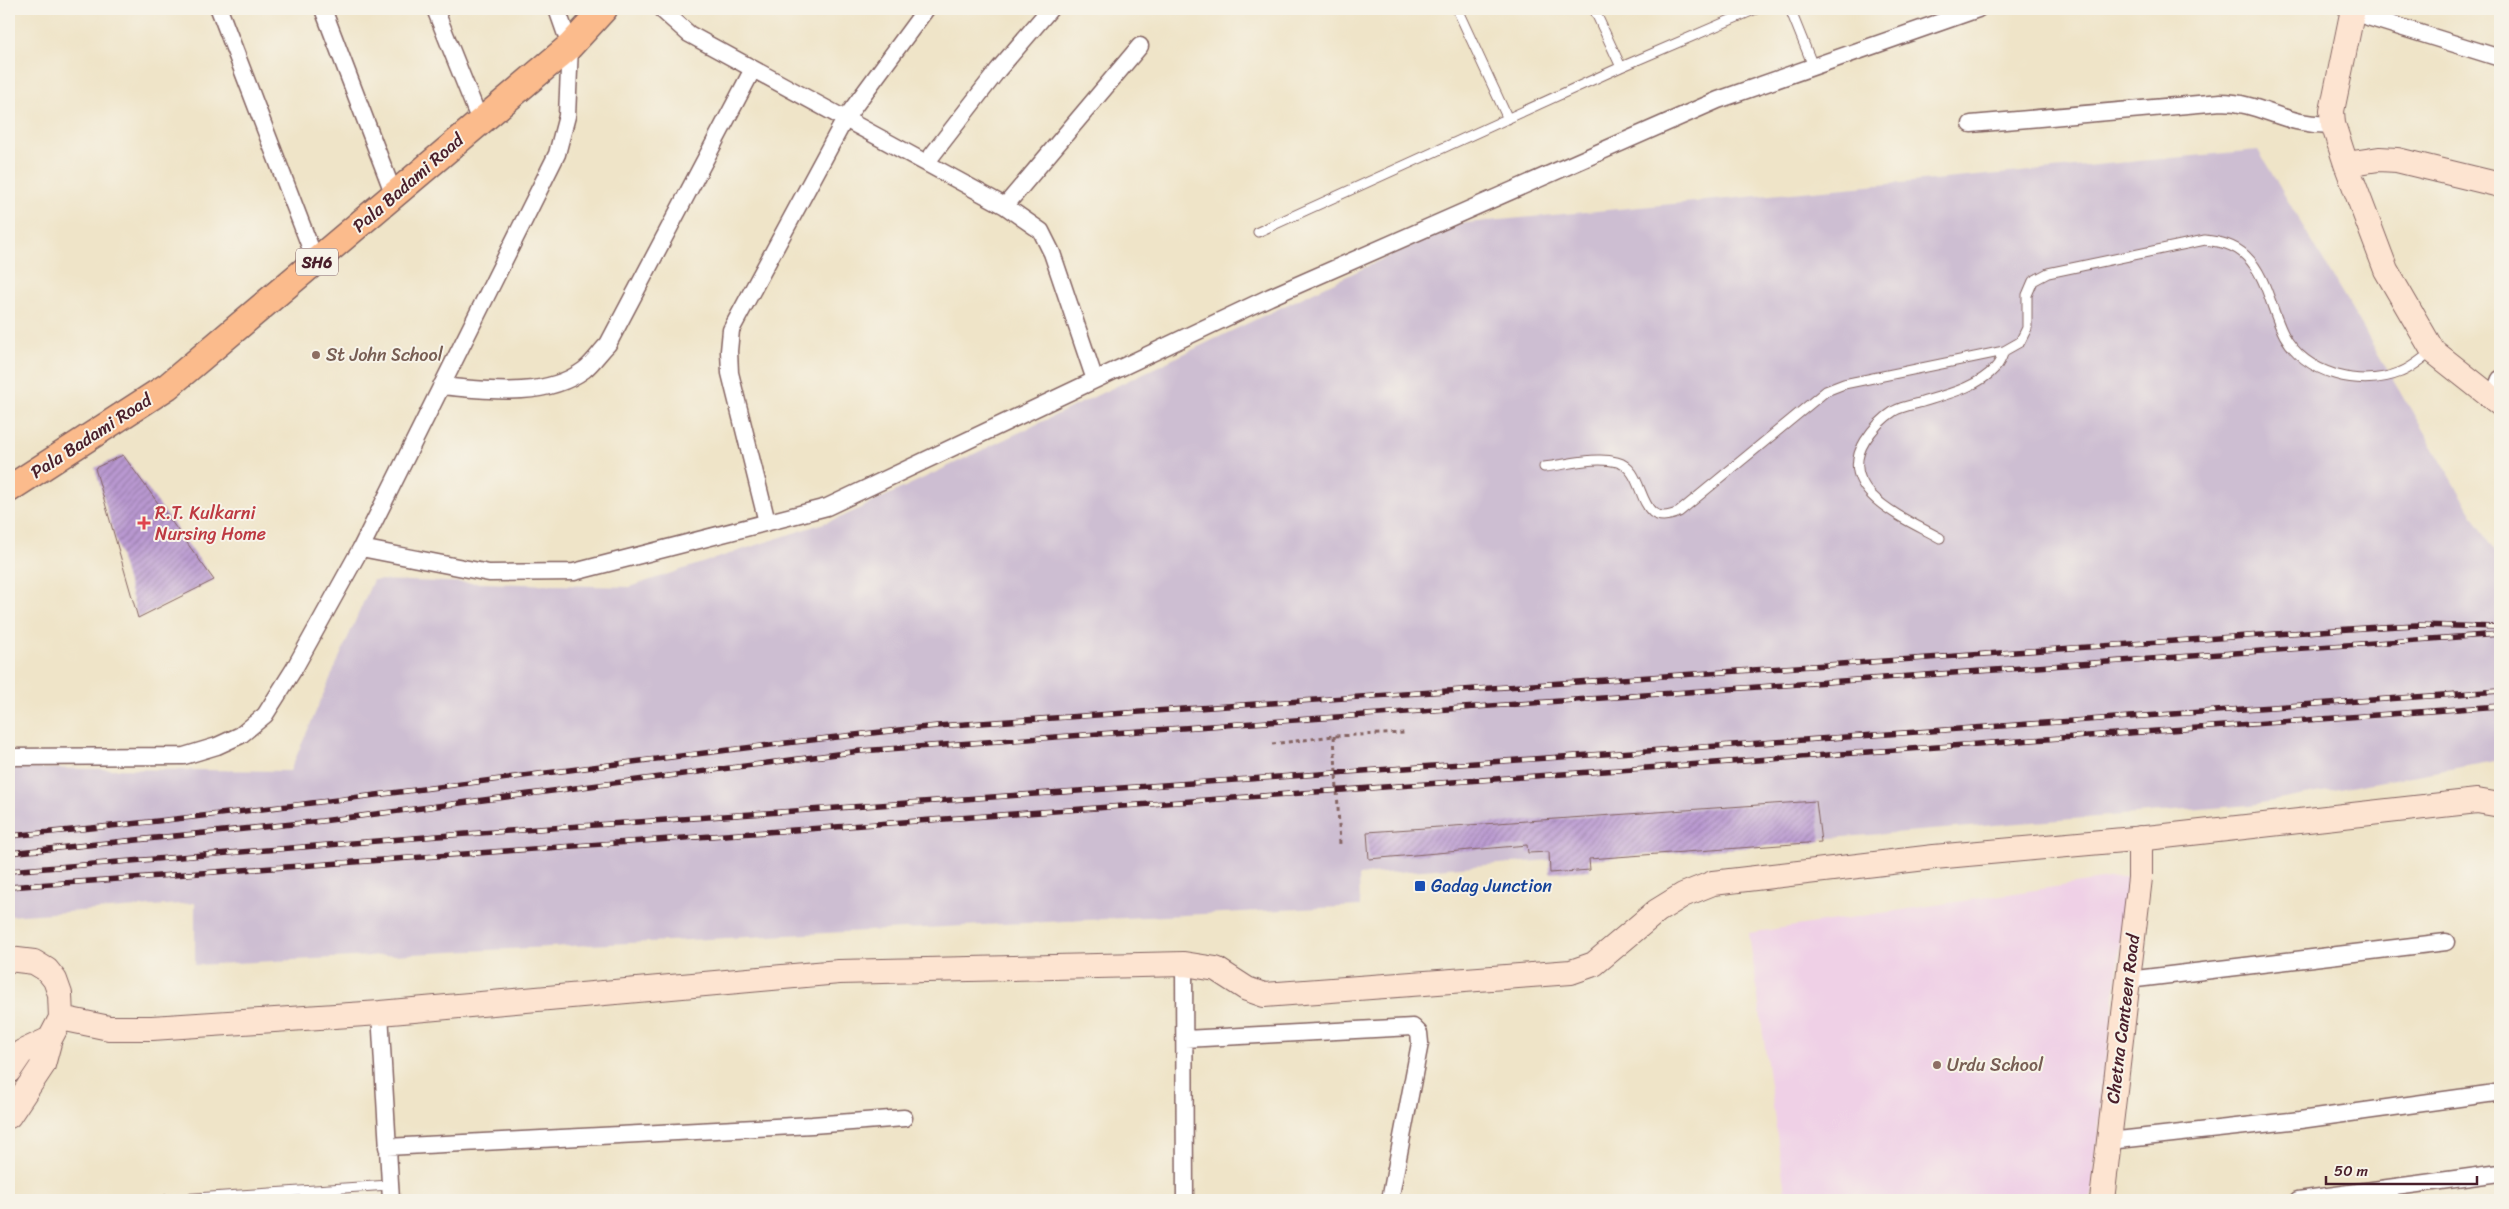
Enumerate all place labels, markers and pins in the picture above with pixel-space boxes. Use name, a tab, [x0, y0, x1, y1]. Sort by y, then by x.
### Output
place label: St John School	[326, 339, 444, 371]
marker: St John School	[310, 349, 322, 361]
place label: R.T. Kulkarni Nursing Home	[155, 497, 266, 550]
marker: R.T. Kulkarni Nursing Home	[137, 516, 151, 530]
place label: Gadag Junction	[1431, 870, 1552, 902]
marker: Gadag Junction	[1413, 879, 1427, 893]
place label: Urdu School	[1947, 1049, 2044, 1081]
marker: Urdu School	[1931, 1059, 1943, 1071]

